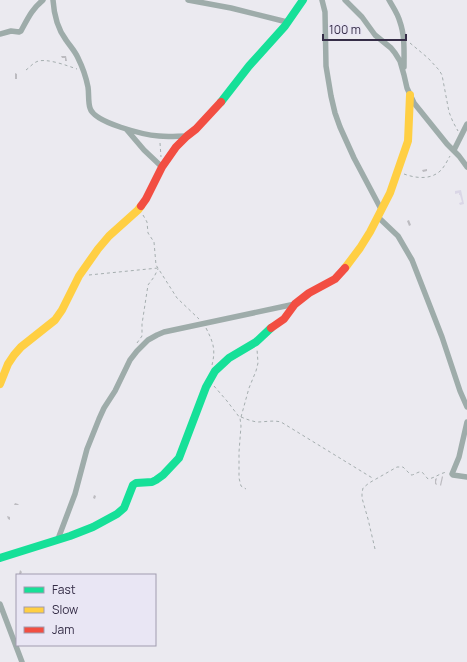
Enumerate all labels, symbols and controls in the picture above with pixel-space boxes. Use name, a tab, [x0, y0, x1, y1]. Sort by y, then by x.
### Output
scale bar	[323, 16, 406, 42]
text: 100 m	[329, 21, 361, 38]
legend	[16, 574, 156, 646]
text: Fast	[52, 581, 76, 598]
text: Slow	[52, 601, 78, 618]
text: Jam	[52, 621, 74, 638]

